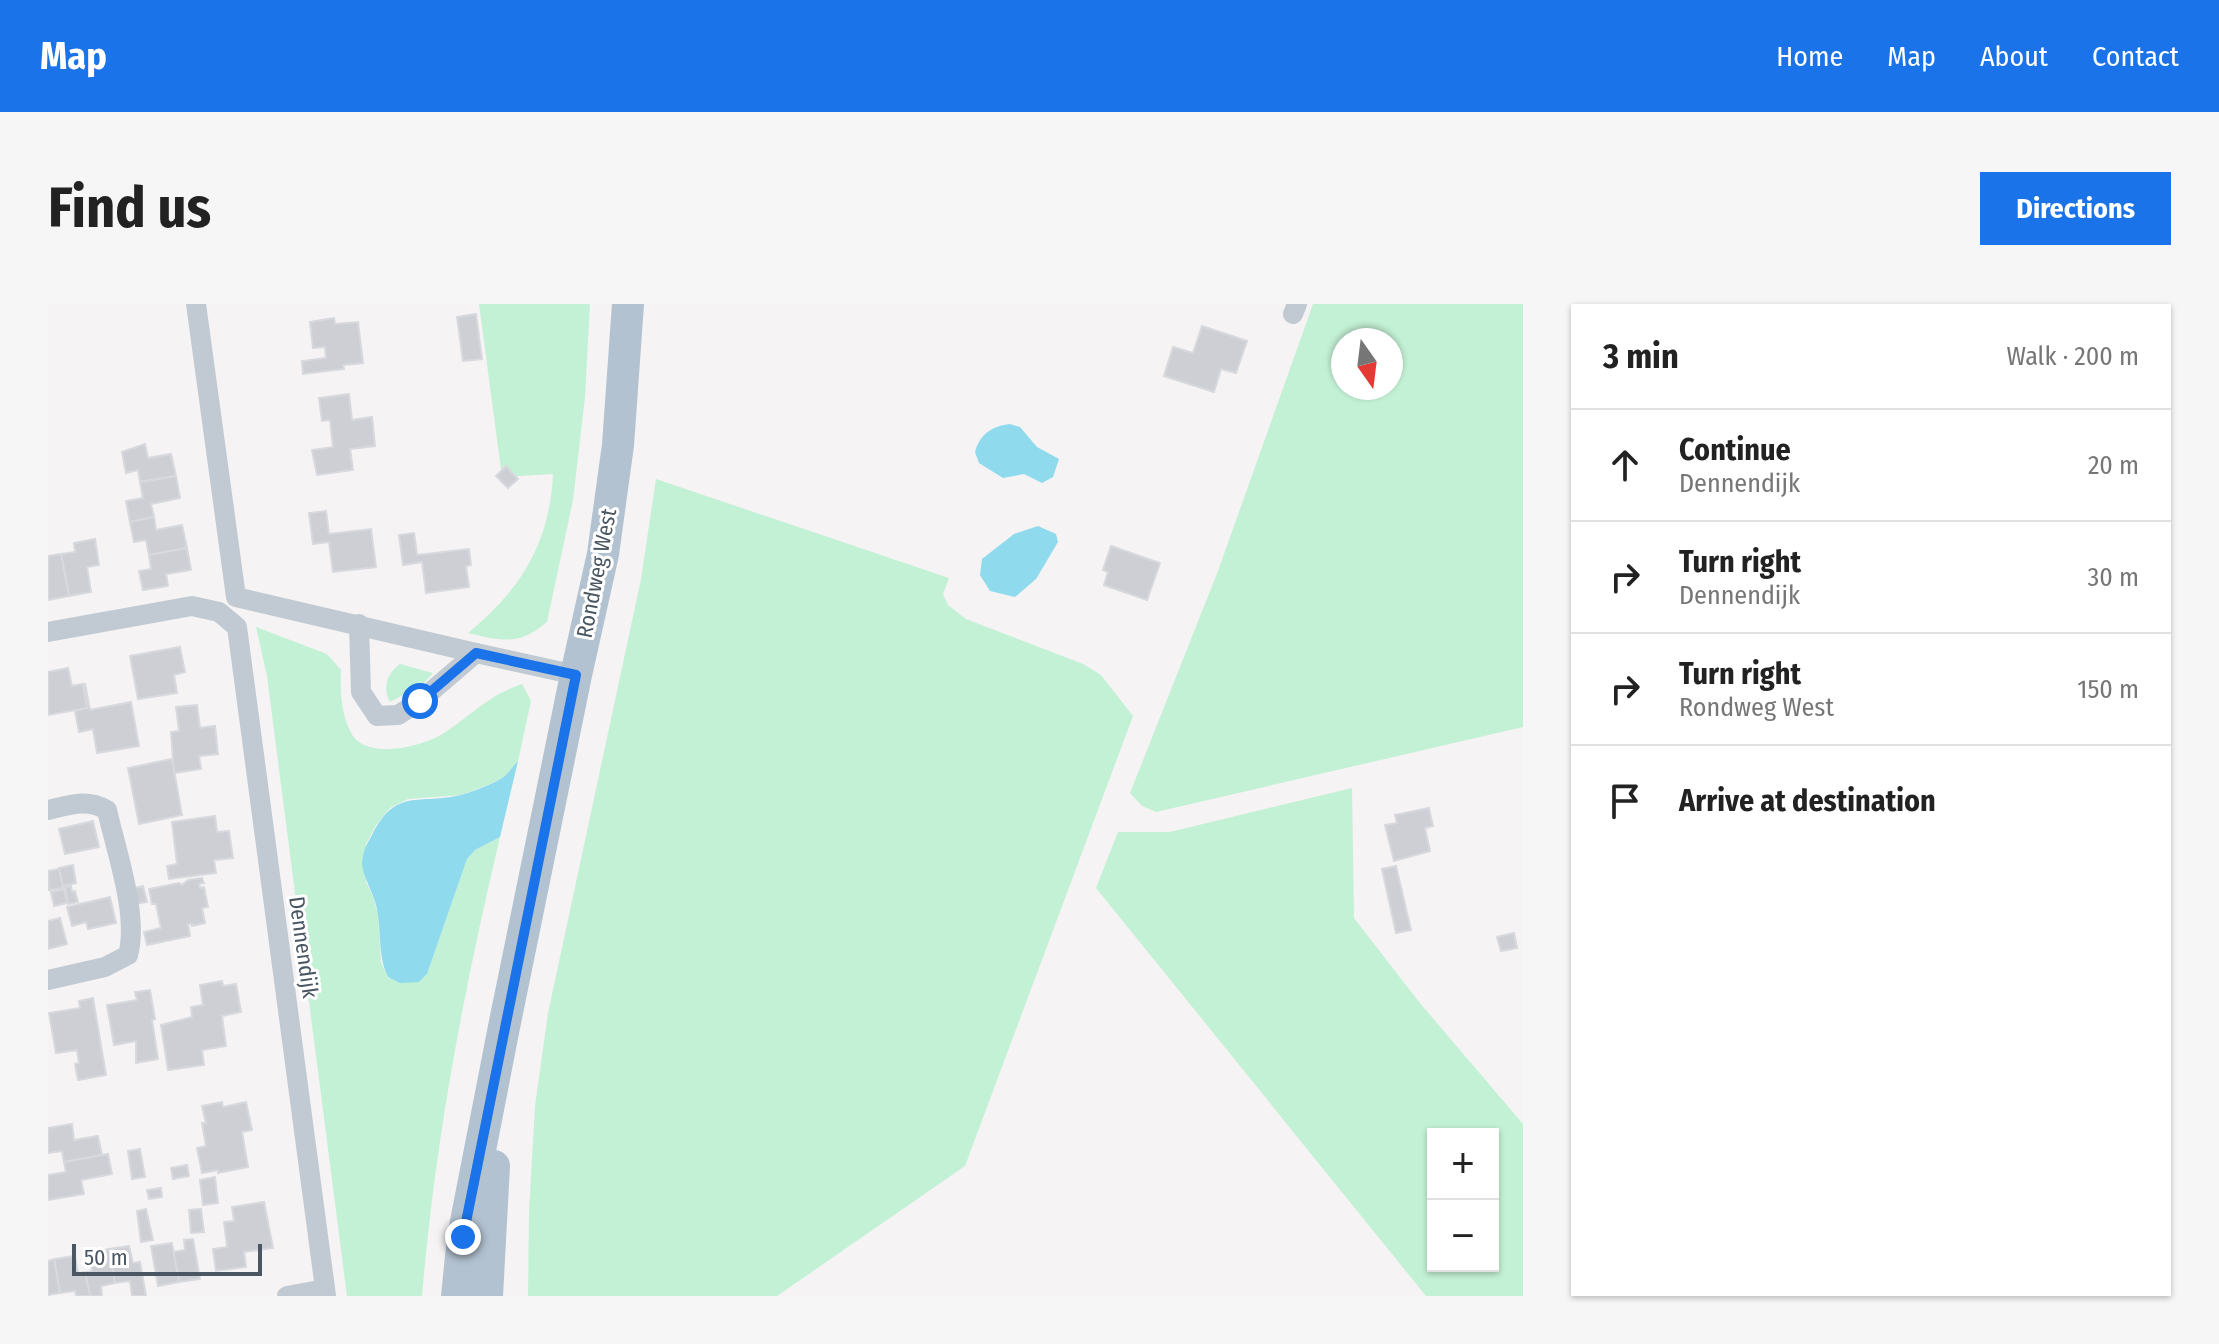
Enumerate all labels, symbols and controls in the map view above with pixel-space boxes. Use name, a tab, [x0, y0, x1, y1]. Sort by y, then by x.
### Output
text: Map	[40, 33, 107, 79]
text: Home	[1776, 40, 1843, 73]
text: Map	[1887, 40, 1936, 73]
text: About	[1980, 40, 2048, 73]
text: Contact	[2092, 40, 2179, 73]
button: Directions	[1980, 172, 2171, 245]
text: Find us	[48, 175, 211, 242]
north arrow	[1331, 328, 1403, 400]
text: 3 min	[1603, 336, 1679, 377]
text: Walk · 200 m	[2006, 341, 2139, 372]
text: Continue	[1679, 432, 1791, 468]
icon: ahead	[1603, 443, 1647, 487]
text: 20 m	[2088, 450, 2139, 481]
text: Dennendijk	[1679, 468, 1800, 499]
street label: Rondweg West	[571, 505, 622, 640]
text: Turn right	[1679, 544, 1801, 580]
icon: right	[1603, 555, 1647, 599]
text: 30 m	[2088, 562, 2139, 593]
text: Dennendijk	[1679, 580, 1800, 611]
text: Turn right	[1679, 656, 1801, 692]
icon: right	[1603, 667, 1647, 711]
text: 150 m	[2077, 674, 2139, 705]
route start	[402, 683, 438, 719]
text: Rondweg West	[1679, 692, 1834, 723]
icon: arrive	[1603, 779, 1647, 823]
text: Arrive at destination	[1679, 783, 1936, 819]
street label: Dennendijk	[283, 894, 324, 1000]
map controls	[1427, 1128, 1499, 1272]
button: +	[1427, 1128, 1499, 1200]
button: −	[1427, 1200, 1499, 1272]
route end	[445, 1219, 481, 1255]
scale bar	[72, 1240, 262, 1276]
text: 50 m	[84, 1244, 128, 1271]

